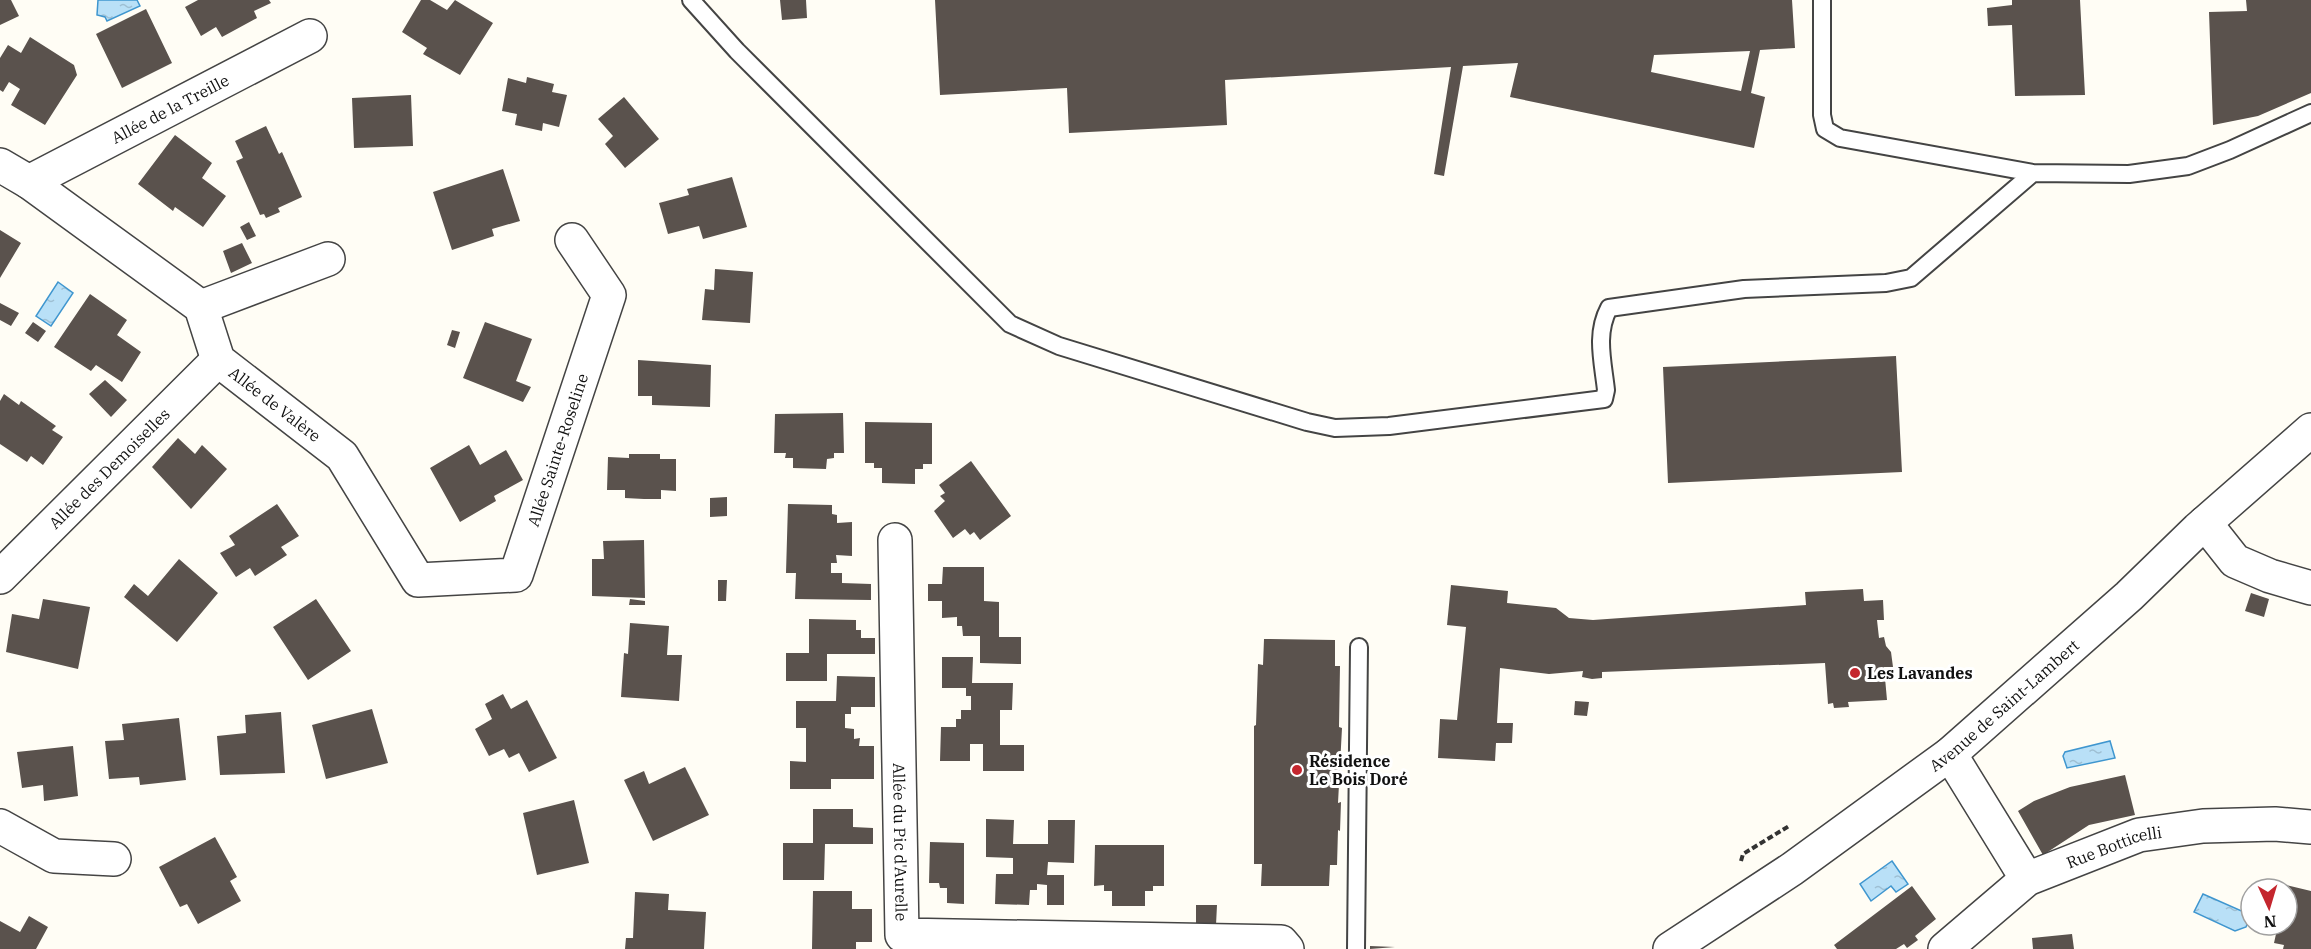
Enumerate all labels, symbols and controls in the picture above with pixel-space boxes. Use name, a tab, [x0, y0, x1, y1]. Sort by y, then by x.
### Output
street label: Allée de la Treille	[108, 70, 232, 147]
street label: Allée de Valère	[225, 362, 325, 446]
street label: Allée Sainte-Roseline	[523, 371, 592, 529]
street label: Allée des Demoiselles	[44, 404, 174, 533]
street label: Avenue de Saint-Lambert	[1925, 635, 2083, 776]
place label: Les Lavandes	[1867, 663, 1973, 683]
marker: Les Lavandes	[1848, 666, 1862, 680]
place label: Résidence Le Bois Doré	[1309, 751, 1408, 789]
street label: Allée du Pic d'Aurelle	[889, 763, 912, 921]
marker: Résidence Le Bois Doré	[1290, 763, 1304, 777]
street label: Rue Botticelli	[2063, 822, 2163, 873]
north arrow	[2239, 877, 2299, 937]
text: N	[2263, 912, 2277, 932]

